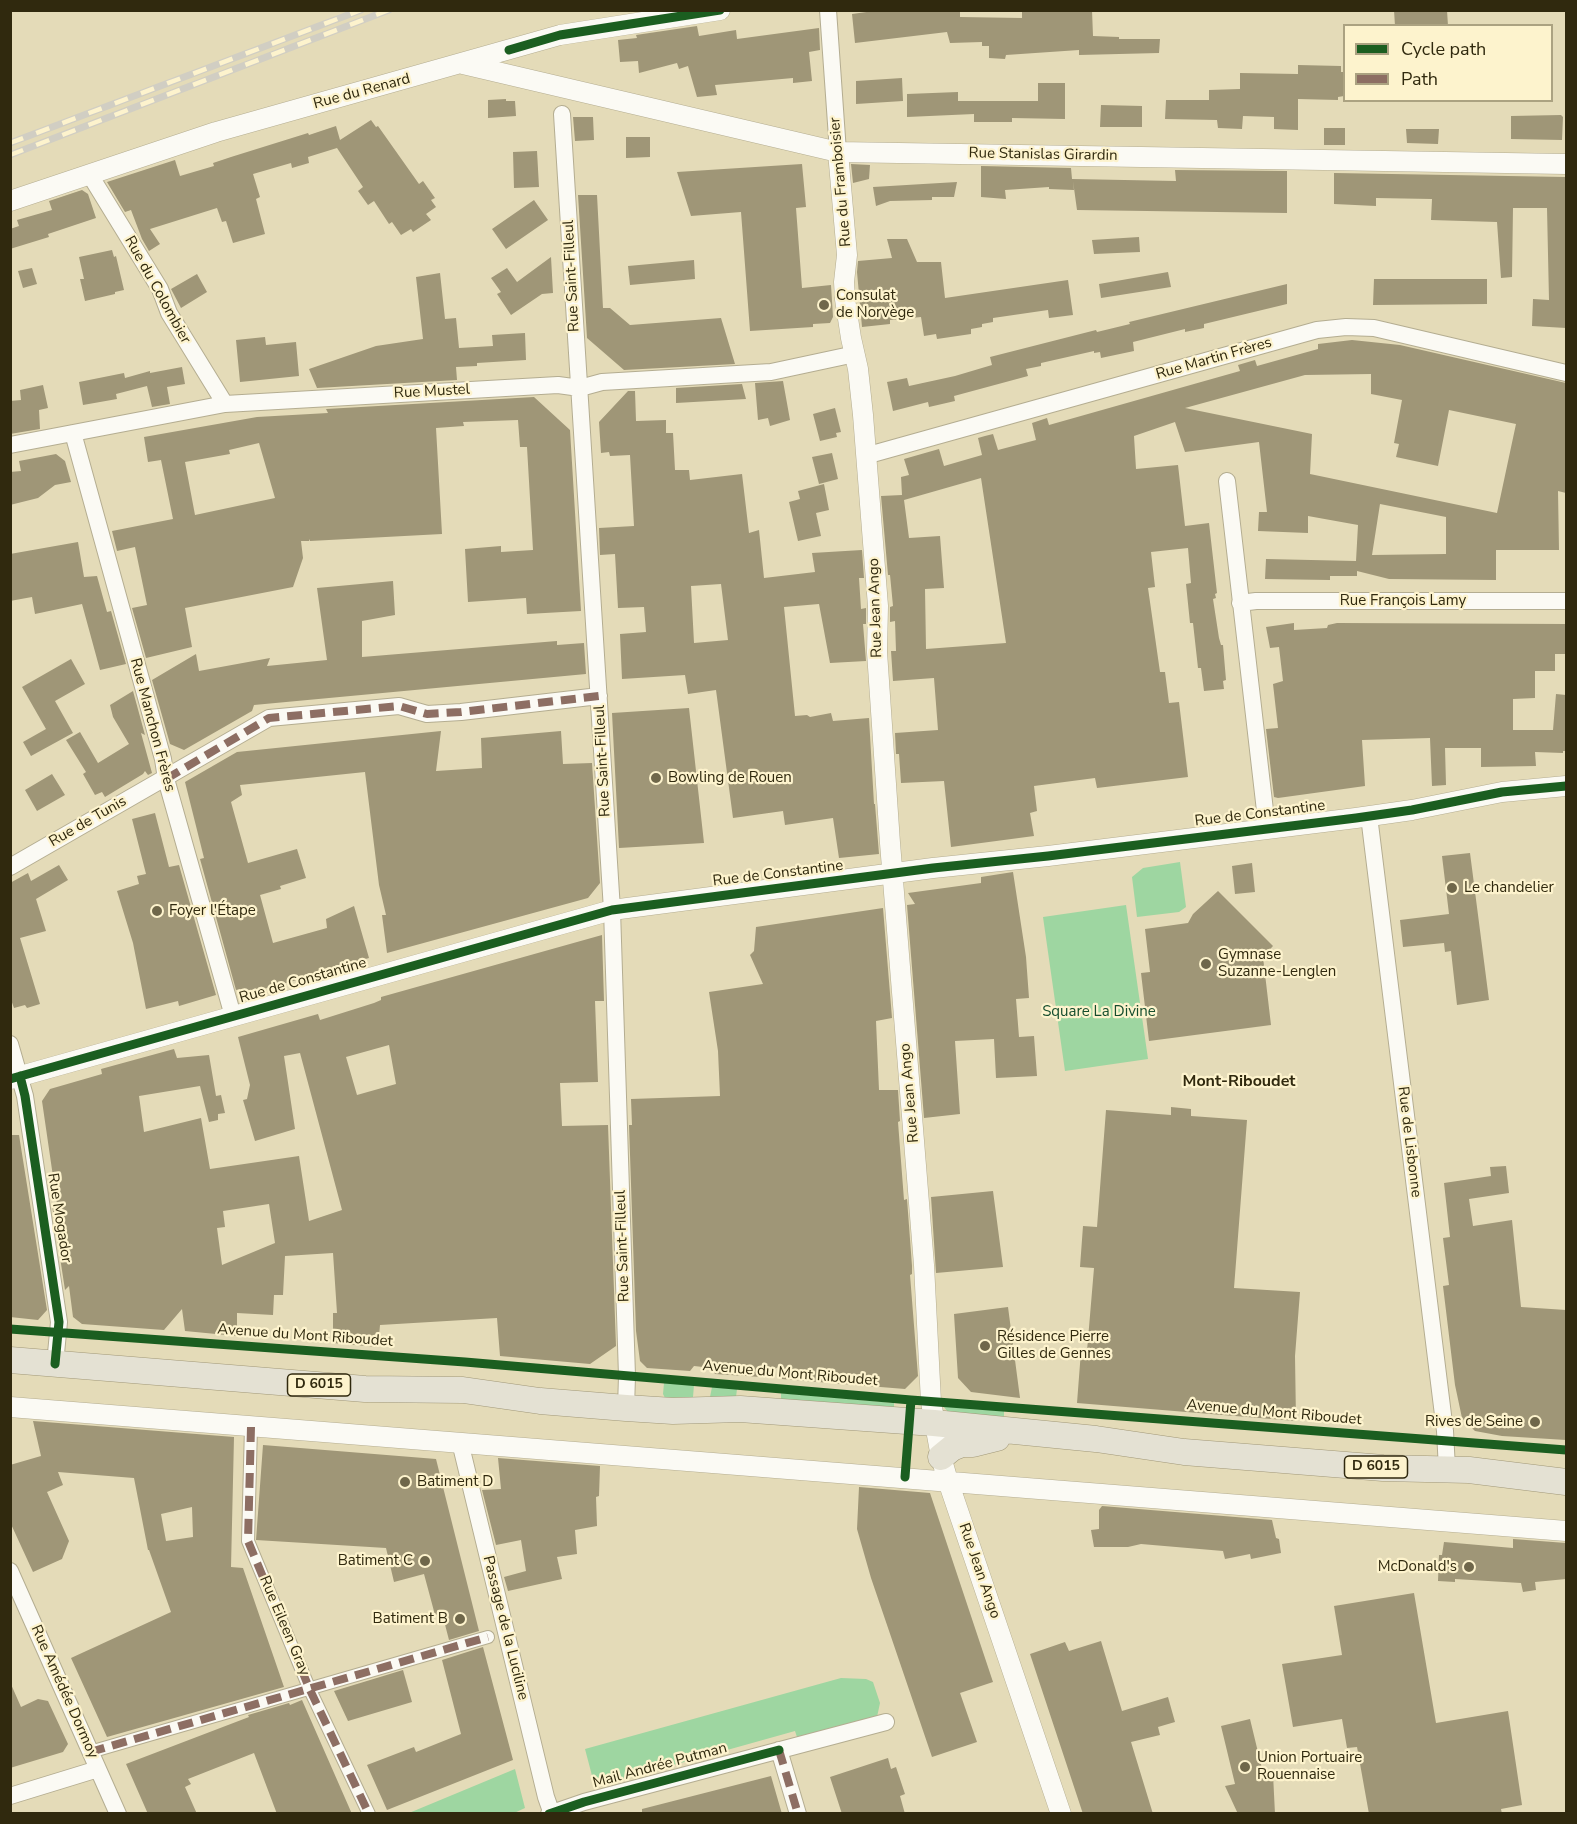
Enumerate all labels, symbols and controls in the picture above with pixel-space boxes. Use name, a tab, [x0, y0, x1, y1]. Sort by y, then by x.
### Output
legend	[1343, 24, 1553, 102]
text: Cycle path	[1401, 37, 1486, 61]
text: Path	[1401, 67, 1438, 91]
street label: Rue du Renard	[312, 70, 412, 114]
street label: Rue du Framboisier	[826, 116, 856, 248]
street label: Rue Stanislas Girardin	[968, 145, 1118, 165]
street label: Rue Saint-Filleul	[560, 219, 584, 333]
street label: Rue du Colombier	[120, 233, 194, 347]
place label: Consulat de Norvège	[836, 287, 914, 322]
marker: Consulat de Norvège	[817, 298, 831, 312]
street label: Rue Martin Frères	[1154, 334, 1274, 384]
street label: Rue Mustel	[393, 381, 471, 403]
street label: Rue Jean Ango	[865, 558, 887, 658]
street label: Rue François Lamy	[1340, 592, 1466, 610]
street label: Rue Manchon Frères	[126, 656, 178, 794]
street label: Rue Saint-Filleul	[591, 704, 615, 818]
place label: Bowling de Rouen	[668, 769, 792, 787]
marker: Bowling de Rouen	[649, 771, 663, 785]
street label: Rue de Tunis	[46, 793, 130, 851]
street label: Rue de Constantine	[1194, 797, 1326, 831]
street label: Rue de Constantine	[712, 857, 844, 891]
place label: Le chandelier	[1464, 879, 1554, 897]
marker: Le chandelier	[1445, 881, 1459, 895]
place label: Foyer l'Étape	[169, 902, 256, 920]
marker: Foyer l'Étape	[150, 904, 164, 918]
place label: Gymnase Suzanne-Lenglen	[1218, 946, 1336, 981]
street label: Rue de Constantine	[237, 954, 369, 1008]
marker: Gymnase Suzanne-Lenglen	[1199, 957, 1213, 971]
park label: Square La Divine	[1042, 1003, 1156, 1021]
street label: Rue Jean Ango	[897, 1042, 923, 1144]
district label: Mont-Riboudet	[1183, 1072, 1295, 1092]
street label: Rue de Lisbonne	[1393, 1085, 1425, 1199]
street label: Rue Mogador	[43, 1172, 75, 1264]
street label: Rue Saint-Filleul	[612, 1190, 634, 1302]
street label: Avenue du Mont Riboudet	[217, 1321, 393, 1351]
place label: Résidence Pierre Gilles de Gennes	[997, 1328, 1111, 1363]
marker: Résidence Pierre Gilles de Gennes	[978, 1339, 992, 1353]
street label: Avenue du Mont Riboudet	[702, 1357, 878, 1391]
road number: D 6015	[288, 1374, 350, 1396]
street label: Avenue du Mont Riboudet	[1186, 1396, 1362, 1430]
place label: Rives de Seine	[1425, 1413, 1523, 1431]
marker: Rives de Seine	[1528, 1415, 1542, 1429]
road number: D 6015	[1344, 1456, 1408, 1478]
place label: Batiment D	[417, 1473, 493, 1491]
marker: Batiment D	[398, 1475, 412, 1489]
street label: Rue Jean Ango	[954, 1521, 1004, 1621]
place label: Batiment C	[338, 1552, 413, 1570]
marker: Batiment C	[418, 1554, 432, 1568]
street label: Passage de la Luciline	[478, 1554, 532, 1702]
place label: McDonald's	[1378, 1558, 1457, 1576]
marker: McDonald's	[1462, 1560, 1476, 1574]
street label: Rue Eileen Gray	[255, 1573, 313, 1679]
place label: Batiment B	[373, 1610, 448, 1628]
marker: Batiment B	[453, 1612, 467, 1626]
street label: Rue Amédée Dormoy	[26, 1622, 102, 1762]
street label: Mail Andrée Putman	[591, 1739, 729, 1793]
place label: Union Portuaire Rouennaise	[1257, 1749, 1362, 1784]
marker: Union Portuaire Rouennaise	[1238, 1760, 1252, 1774]

